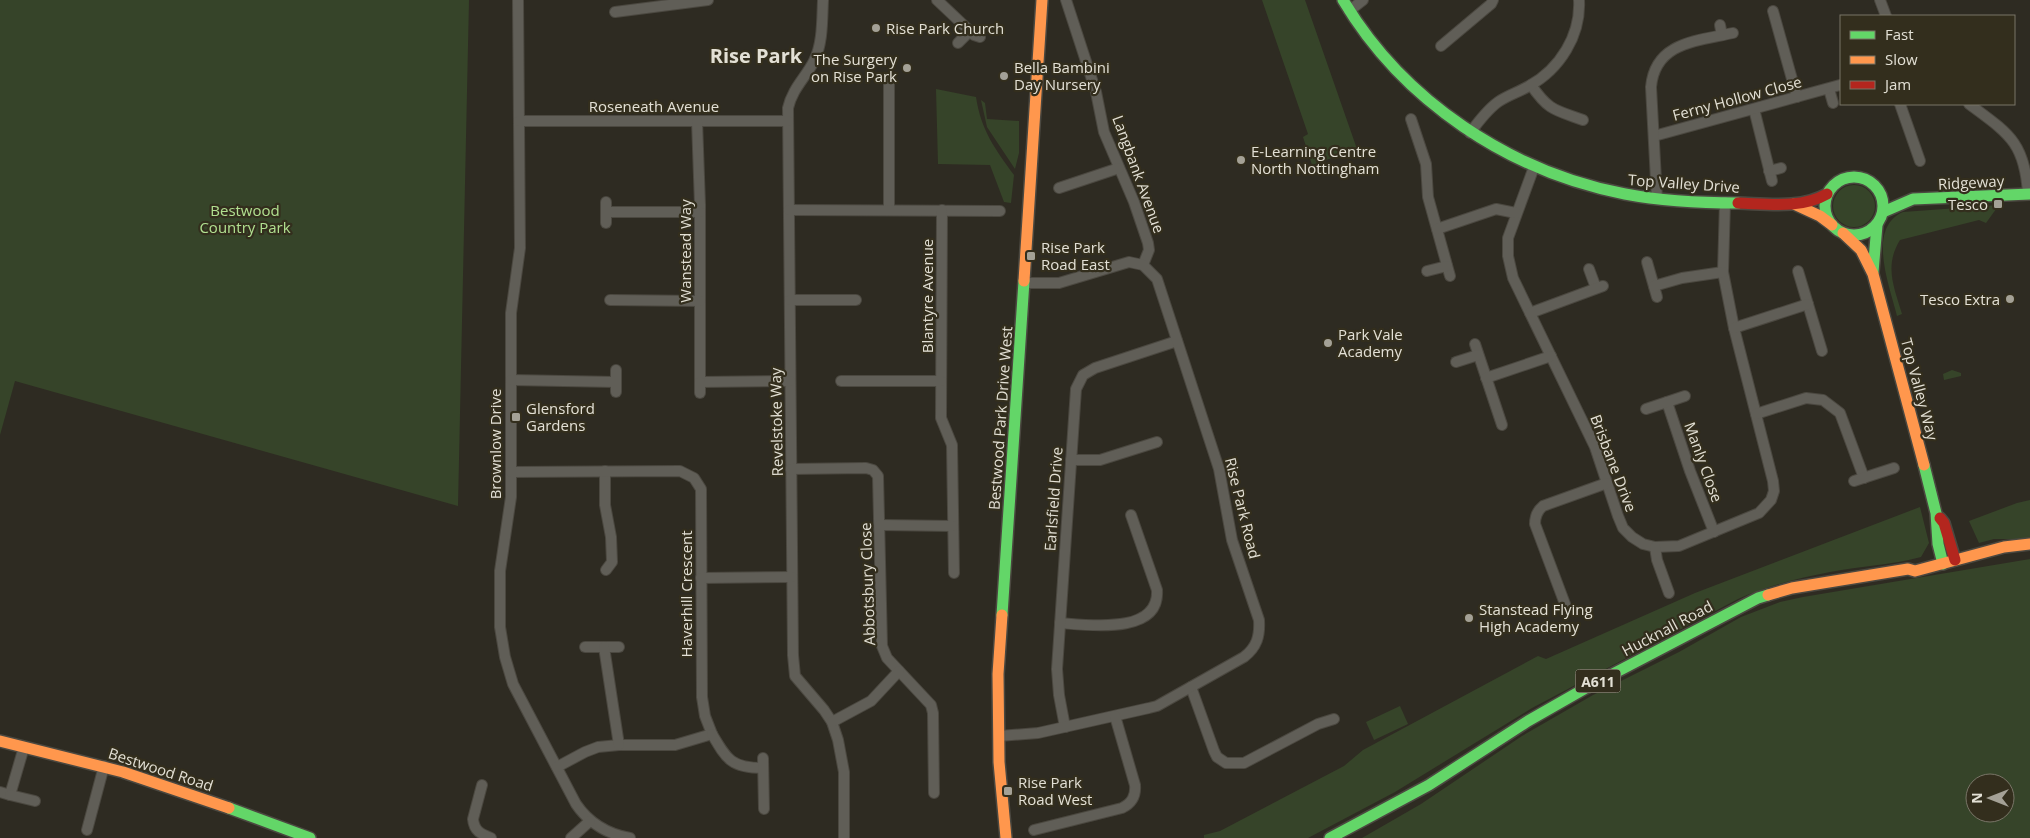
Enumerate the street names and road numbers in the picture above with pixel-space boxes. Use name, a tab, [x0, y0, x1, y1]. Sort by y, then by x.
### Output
street label: Ferny Hollow Close	[1670, 71, 1804, 125]
street label: Roseneath Avenue	[589, 96, 719, 116]
street label: Langbank Avenue	[1108, 112, 1170, 236]
street label: Top Valley Drive	[1628, 169, 1740, 197]
street label: Ridgeway	[1937, 170, 2005, 194]
street label: Wanstead Way	[675, 199, 695, 303]
street label: Blantyre Avenue	[917, 239, 937, 353]
street label: Bestwood Park Drive West	[984, 326, 1016, 510]
street label: Top Valley Way	[1897, 336, 1943, 443]
street label: Revelstoke Way	[765, 367, 787, 477]
street label: Brownlow Drive	[485, 389, 505, 499]
street label: Brisbane Drive	[1586, 412, 1642, 514]
street label: Manly Close	[1680, 419, 1728, 505]
street label: Earlsfield Drive	[1039, 446, 1067, 552]
street label: Rise Park Road	[1221, 455, 1265, 561]
street label: Abbotsbury Close	[855, 522, 879, 646]
street label: Haverhill Crescent	[676, 530, 696, 658]
street label: Hucknall Road	[1618, 596, 1716, 660]
road number: A611	[1576, 669, 1620, 692]
street label: Bestwood Road	[106, 743, 216, 795]

